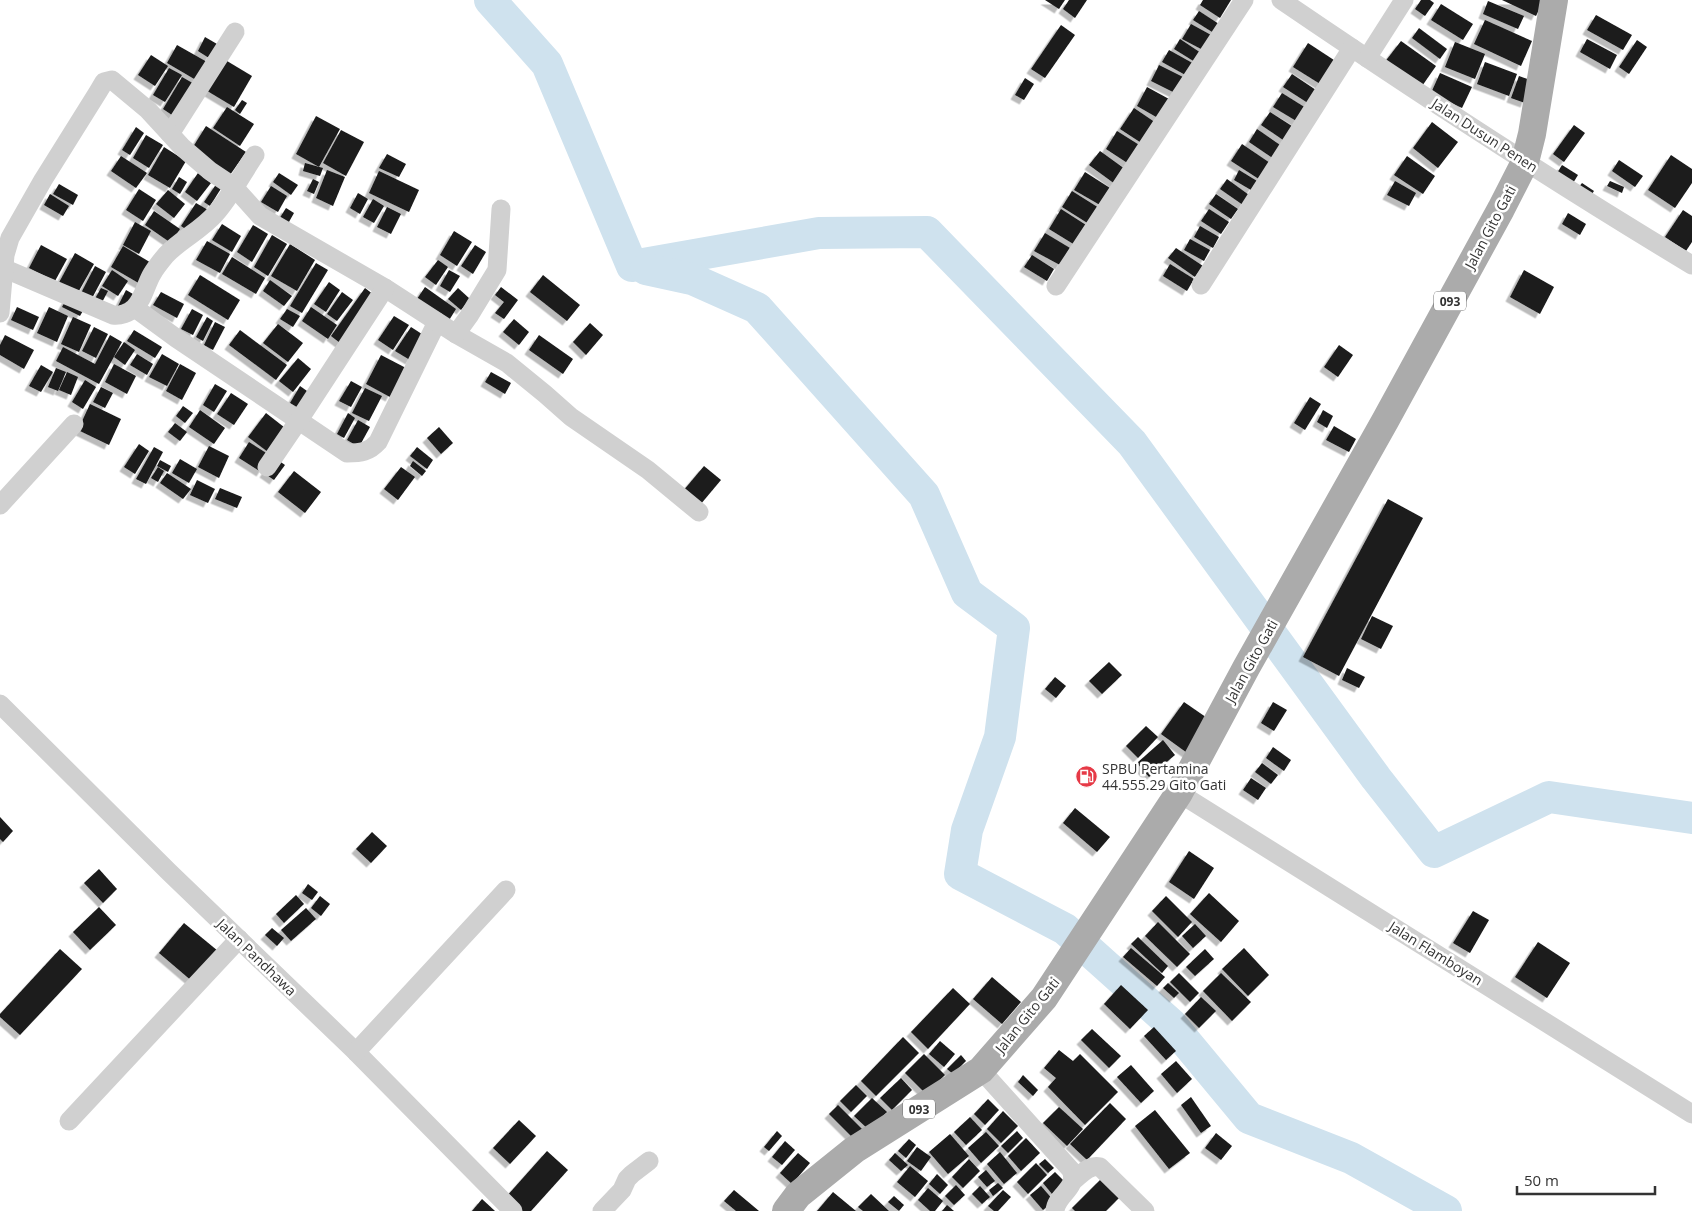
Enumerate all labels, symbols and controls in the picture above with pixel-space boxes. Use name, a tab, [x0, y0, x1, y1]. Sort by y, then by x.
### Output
street label: Jalan Dusun Penen	[1427, 93, 1542, 176]
street label: Jalan Gito Gati	[1459, 182, 1520, 274]
road number: 093	[1434, 292, 1466, 310]
street label: Jalan Gito Gati	[1219, 616, 1282, 708]
place label: SPBU Pertamina 44.555.29 Gito Gati	[1102, 759, 1226, 794]
fuel station icon: SPBU Pertamina 44.555.29 Gito Gati	[1074, 764, 1098, 788]
street label: Jalan Pandhawa	[212, 913, 301, 1000]
street label: Jalan Flamboyan	[1384, 916, 1486, 989]
street label: Jalan Gito Gati	[989, 973, 1063, 1058]
road number: 093	[903, 1100, 935, 1118]
scale bar	[1517, 1164, 1654, 1196]
text: 50 m	[1524, 1170, 1559, 1190]

